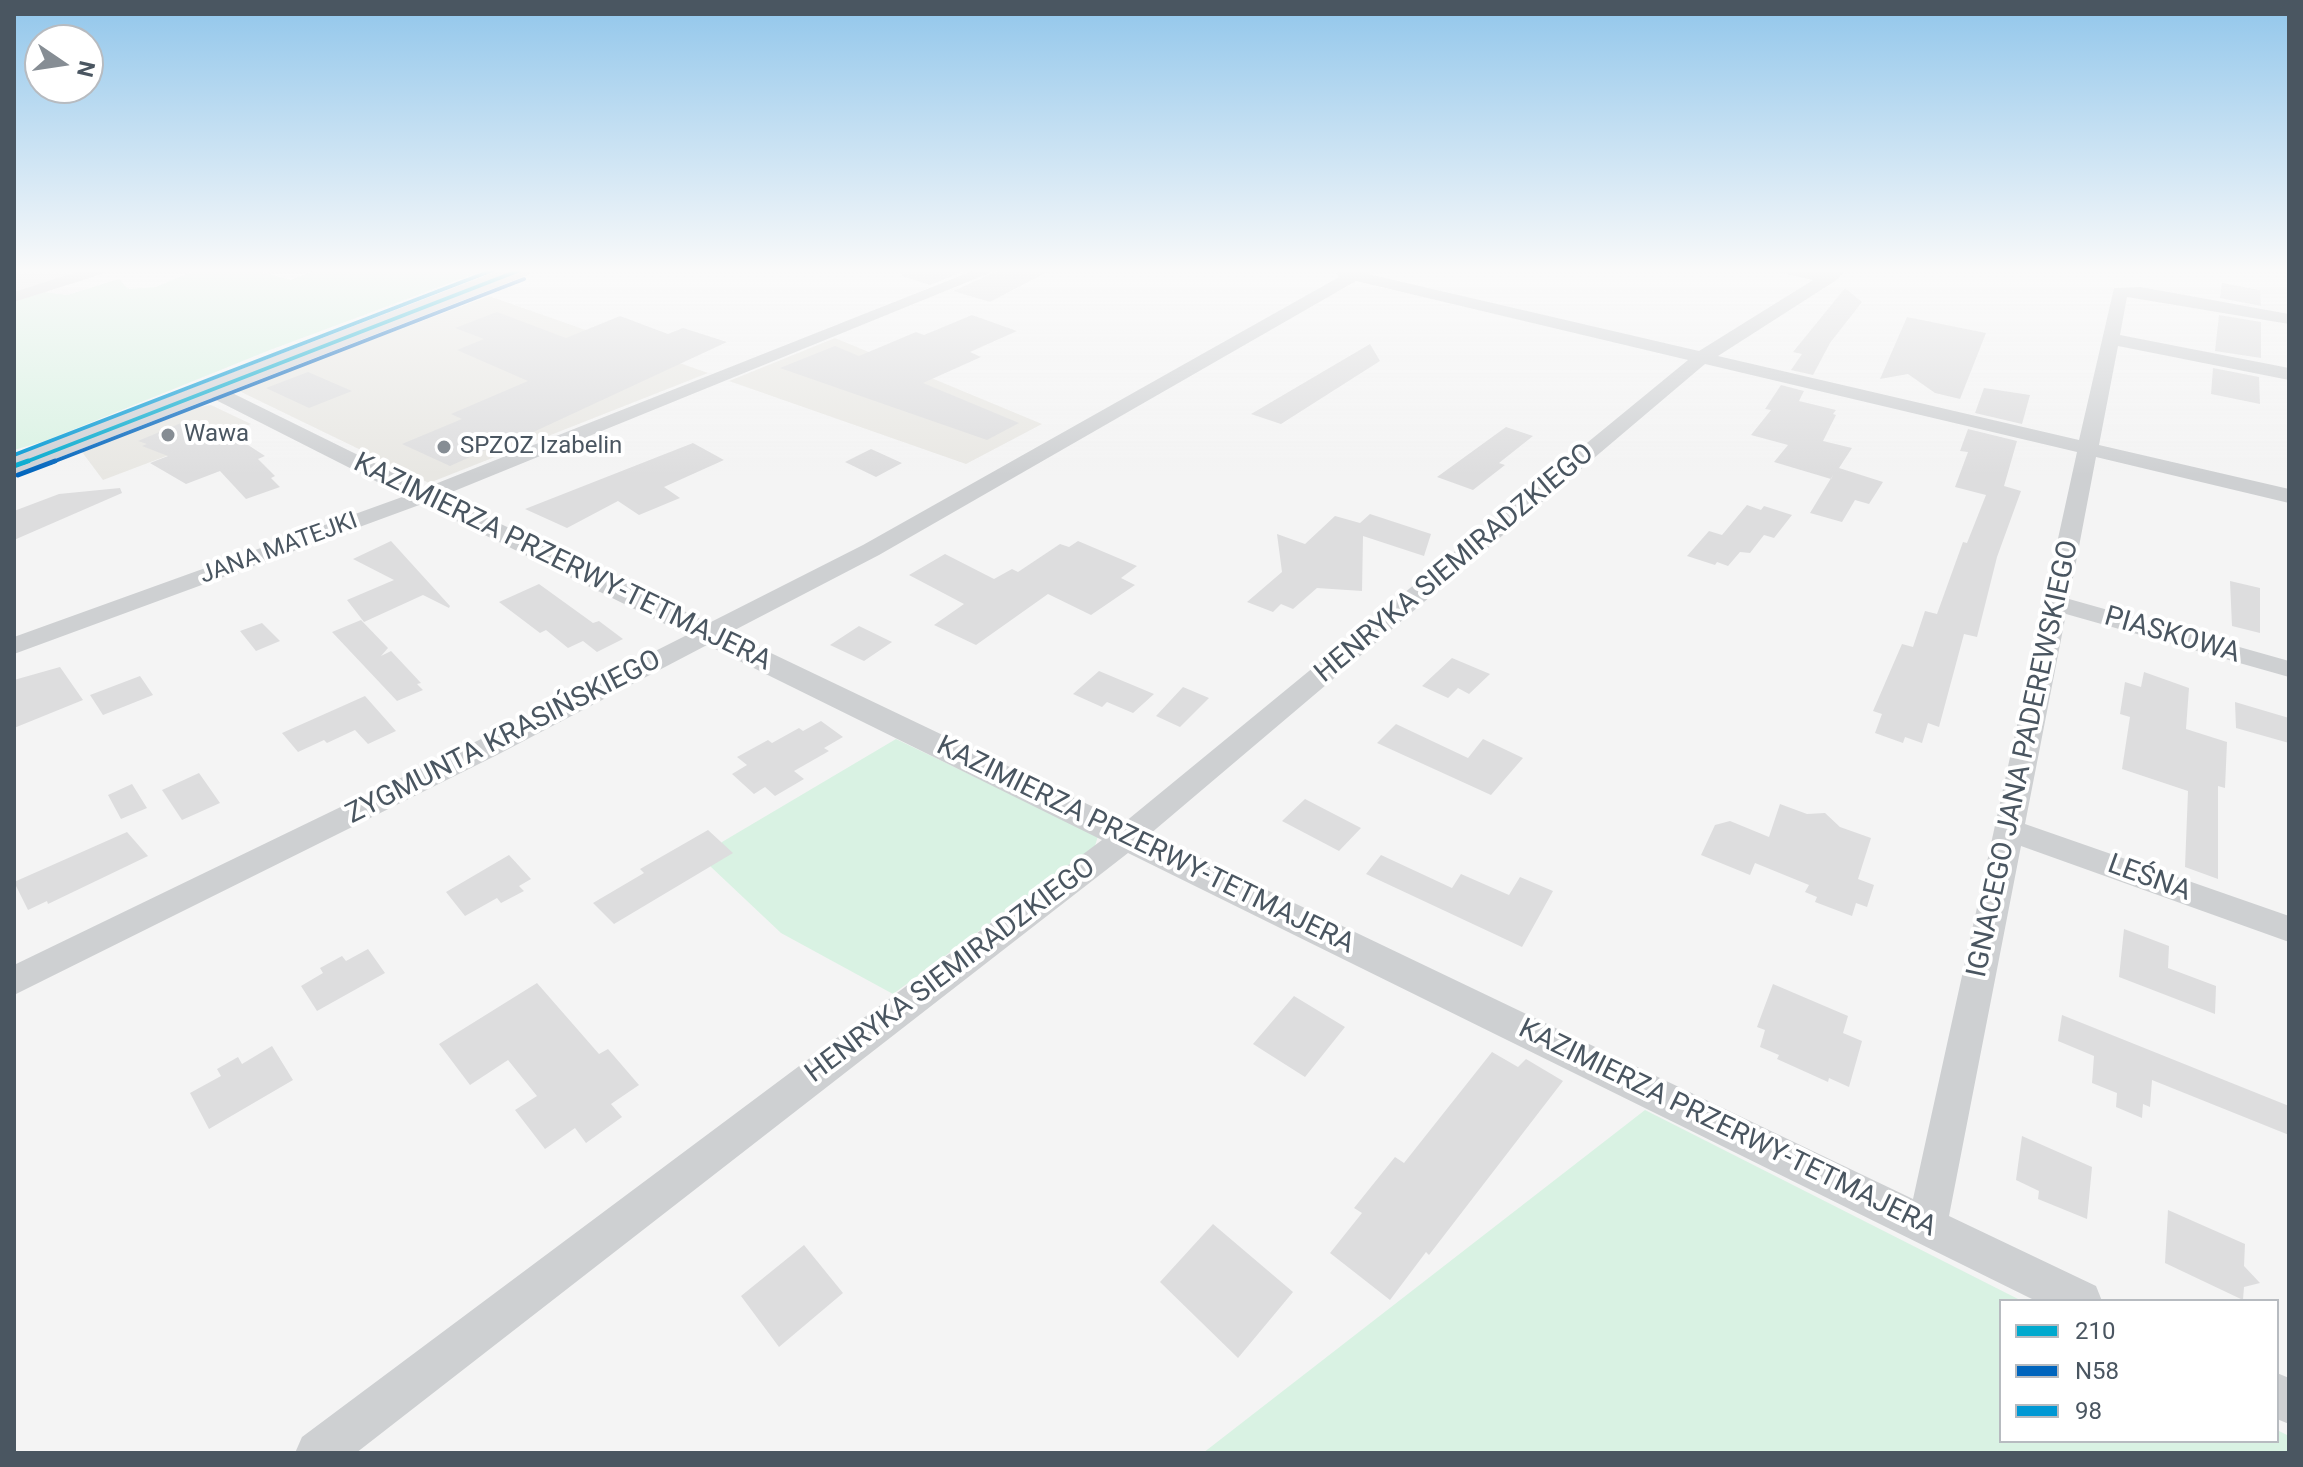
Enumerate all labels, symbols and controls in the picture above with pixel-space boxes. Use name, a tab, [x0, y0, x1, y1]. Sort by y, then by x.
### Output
north arrow	[24, 24, 104, 104]
text: N	[72, 59, 100, 79]
place label: Wawa	[184, 421, 249, 449]
marker: Wawa	[159, 426, 177, 444]
place label: SPZOZ Izabelin	[460, 433, 622, 461]
street label: HENRYKA SIEMIRADZKIEGO	[1309, 437, 1601, 691]
marker: SPZOZ Izabelin	[435, 438, 453, 456]
street label: KAZIMIERZA PRZERWY-TETMAJERA	[348, 447, 776, 679]
street label: JANA MATEJKI	[196, 507, 362, 591]
street label: IGNACEGO JANA PADEREWSKIEGO	[1961, 538, 2087, 980]
street label: PIASKOWA	[2100, 601, 2244, 671]
street label: ZYGMUNTA KRASIŃSKIEGO	[341, 644, 667, 832]
street label: KAZIMIERZA PRZERWY-TETMAJERA	[931, 730, 1359, 962]
street label: LEŚNA	[2103, 848, 2195, 910]
street label: HENRYKA SIEMIRADZKIEGO	[800, 851, 1102, 1091]
street label: KAZIMIERZA PRZERWY-TETMAJERA	[1513, 1013, 1941, 1245]
legend	[1999, 1299, 2279, 1443]
text: 210	[2075, 1317, 2115, 1345]
text: N58	[2075, 1357, 2119, 1385]
text: 98	[2075, 1397, 2102, 1425]

